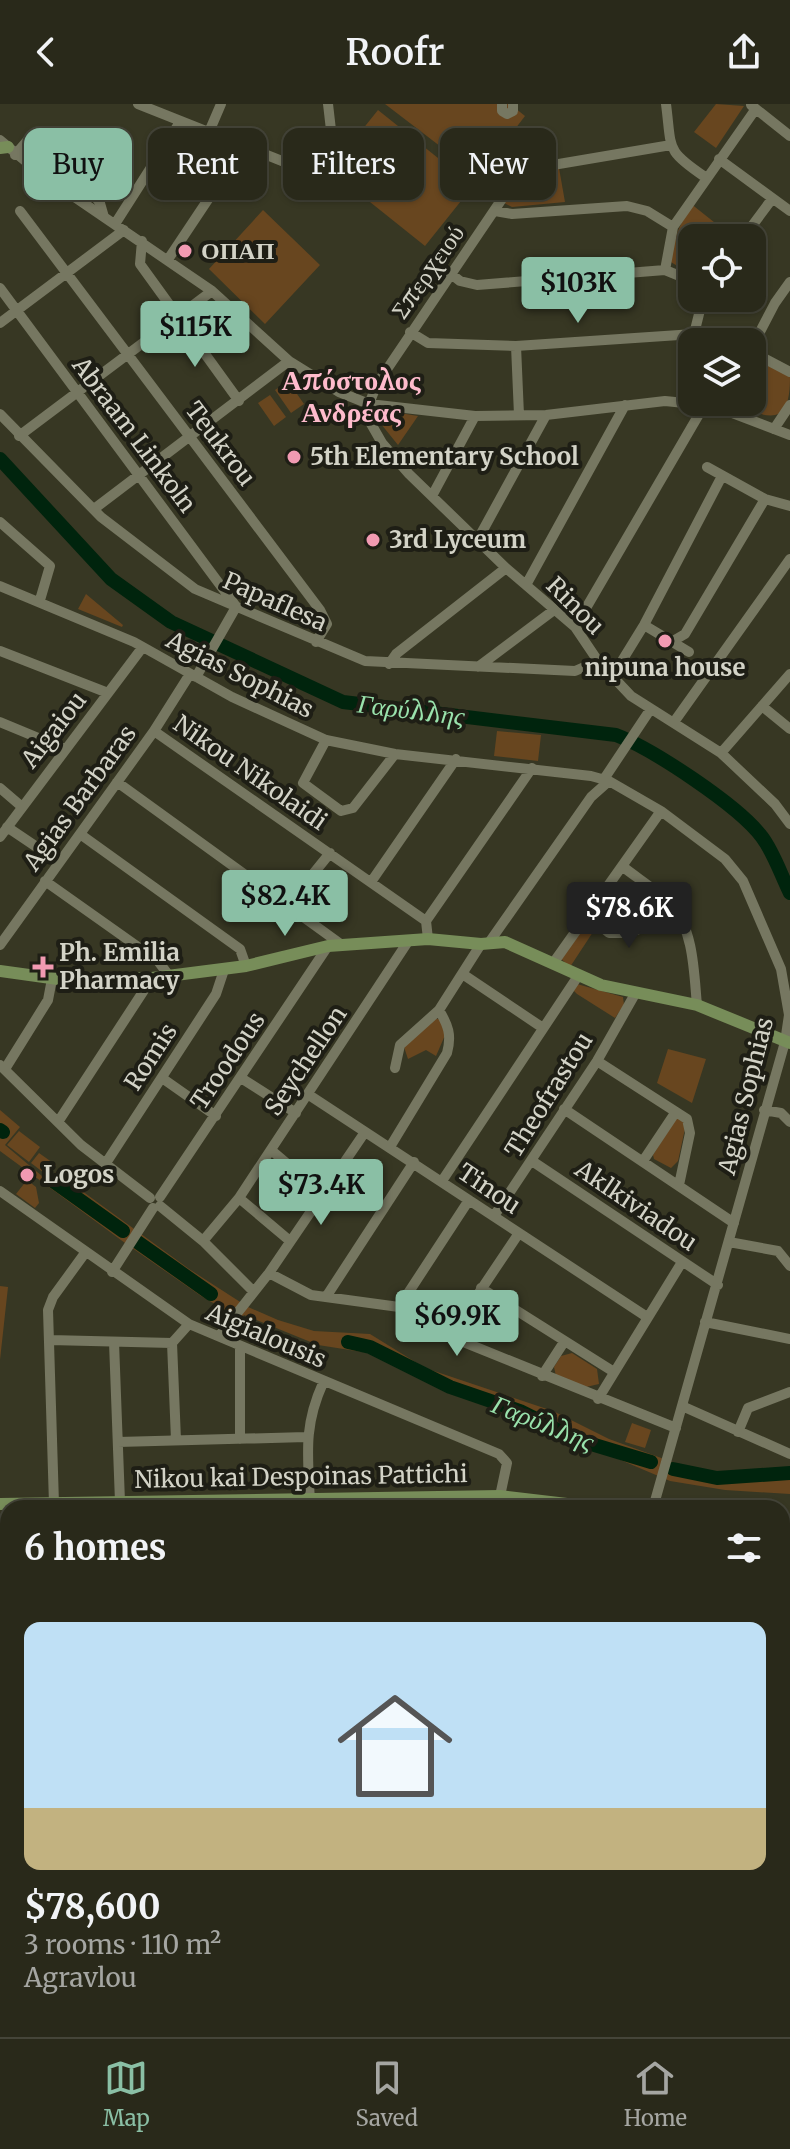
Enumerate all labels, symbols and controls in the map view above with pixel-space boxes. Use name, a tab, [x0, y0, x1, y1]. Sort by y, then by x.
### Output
icon: back	[24, 30, 68, 74]
text: Roofr	[346, 30, 444, 75]
icon: share	[722, 30, 766, 74]
chip: Buy	[24, 128, 132, 200]
chip: Rent	[148, 128, 267, 200]
chip: Filters	[283, 128, 424, 200]
chip: New	[440, 128, 556, 200]
street label: Σπερχειού	[384, 219, 471, 325]
map controls	[678, 224, 766, 416]
button: locate	[678, 224, 766, 312]
place label: ΟΠΑΠ	[201, 235, 275, 266]
marker: ΟΠΑΠ	[176, 242, 194, 260]
pin: $103K	[522, 257, 634, 325]
text: $103K	[540, 266, 616, 299]
pin: $115K	[139, 301, 251, 369]
text: $115K	[158, 310, 232, 343]
button: layers	[678, 328, 766, 416]
street label: Abraam Linkoln	[65, 350, 203, 519]
district label: Απόστολος Ανδρέας	[281, 362, 422, 430]
street label: Teukrou	[179, 395, 262, 492]
place label: 5th Elementary School	[310, 441, 579, 472]
marker: 5th Elementary School	[285, 448, 303, 466]
place label: 3rd Lyceum	[389, 524, 526, 555]
marker: 3rd Lyceum	[364, 531, 382, 549]
street label: Papaflesa	[218, 565, 332, 638]
street label: Rinou	[540, 570, 611, 641]
street label: Agias Sophias	[161, 624, 319, 725]
marker: nipuna house	[656, 632, 674, 650]
place label: nipuna house	[585, 652, 745, 683]
street label: Aigaiou	[13, 685, 93, 775]
water label: Γαρύλλης	[355, 686, 467, 733]
street label: Nikou Nikolaidi	[168, 708, 333, 837]
street label: Agias Barbaras	[16, 719, 143, 877]
pin: $82.4K	[220, 870, 350, 938]
text: $82.4K	[240, 879, 330, 912]
pin: $78.6K	[564, 882, 694, 950]
text: $78.6K	[585, 891, 673, 924]
place label: Ph. Emilia Pharmacy	[59, 937, 180, 996]
marker: Ph. Emilia Pharmacy	[34, 958, 52, 976]
street label: Seychellon	[258, 1000, 354, 1121]
street label: Troodous	[184, 1006, 272, 1116]
street label: Agias Sophias	[711, 1014, 780, 1179]
street label: Romis	[117, 1017, 184, 1096]
street label: Theofrastou	[498, 1026, 599, 1163]
street label: Aklkiviadou	[568, 1153, 703, 1258]
street label: Tinou	[452, 1156, 527, 1221]
place label: Logos	[43, 1159, 115, 1190]
pin: $73.4K	[256, 1159, 386, 1227]
marker: Logos	[18, 1166, 36, 1184]
text: $73.4K	[277, 1168, 365, 1201]
pin: $69.9K	[392, 1290, 522, 1358]
street label: Aigialousis	[201, 1296, 331, 1375]
text: $69.9K	[414, 1299, 500, 1332]
water label: Γαρύλλης	[486, 1387, 600, 1458]
street label: Nikou kai Despoinas Pattichi	[134, 1458, 468, 1495]
icon: filters	[722, 1526, 766, 1570]
text: 6 homes	[24, 1527, 166, 1569]
icon: home	[323, 1674, 467, 1818]
text: $78,600	[24, 1886, 160, 1928]
text: 3 rooms · 110 m²	[24, 1928, 221, 1961]
text: Agravlou	[24, 1961, 137, 1994]
tab: Map	[103, 2056, 150, 2132]
tab: Saved	[356, 2056, 418, 2132]
tab: Home	[624, 2056, 687, 2132]

